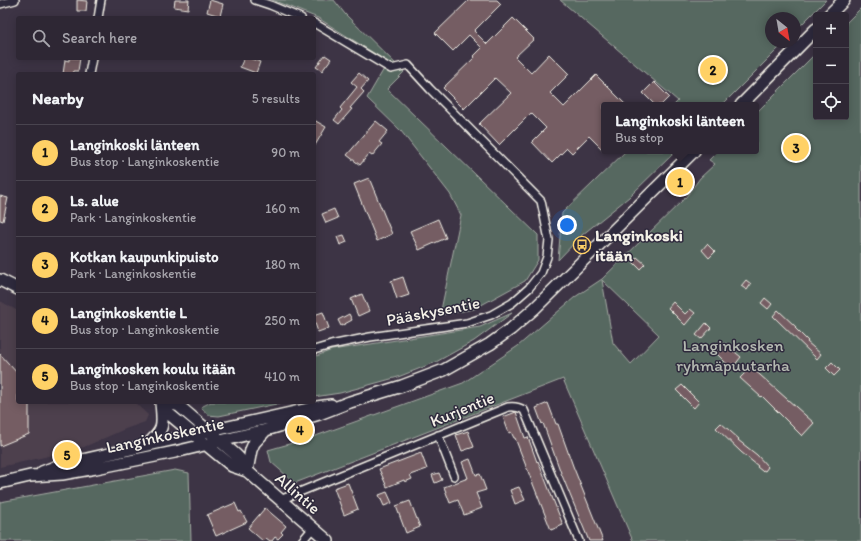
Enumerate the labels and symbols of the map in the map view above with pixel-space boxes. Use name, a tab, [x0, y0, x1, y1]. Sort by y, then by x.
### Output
north arrow	[765, 12, 801, 48]
pin: 2	[700, 55, 726, 85]
pin: 3	[783, 133, 809, 163]
pin: 1	[667, 167, 693, 197]
your location	[557, 215, 577, 235]
place label: Langinkoski itään	[595, 225, 683, 265]
bus stop icon: Langinkoski itään	[572, 235, 592, 255]
street label: Pääskysentie	[385, 292, 481, 330]
park label: Langinkosken ryhmäpuutarha	[676, 335, 790, 375]
street label: Kurjentie	[427, 387, 497, 431]
street label: Langinkoskentie	[104, 413, 226, 457]
pin: 4	[287, 415, 313, 445]
pin: 5	[54, 440, 80, 470]
street label: Allintie	[271, 468, 325, 518]

